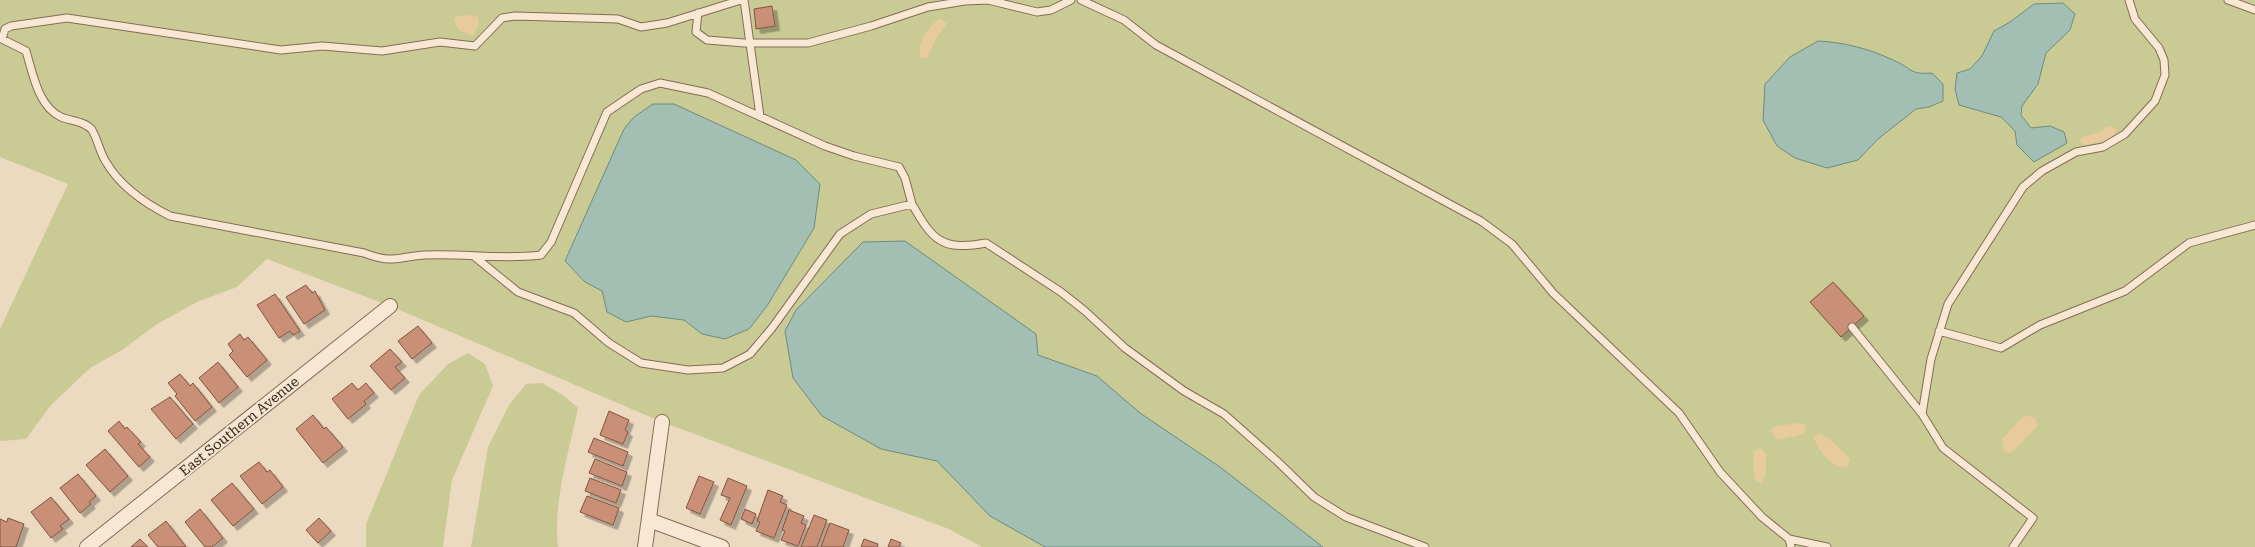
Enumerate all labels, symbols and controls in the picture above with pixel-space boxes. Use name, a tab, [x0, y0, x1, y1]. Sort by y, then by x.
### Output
street label: East Southern Avenue	[176, 373, 302, 479]

